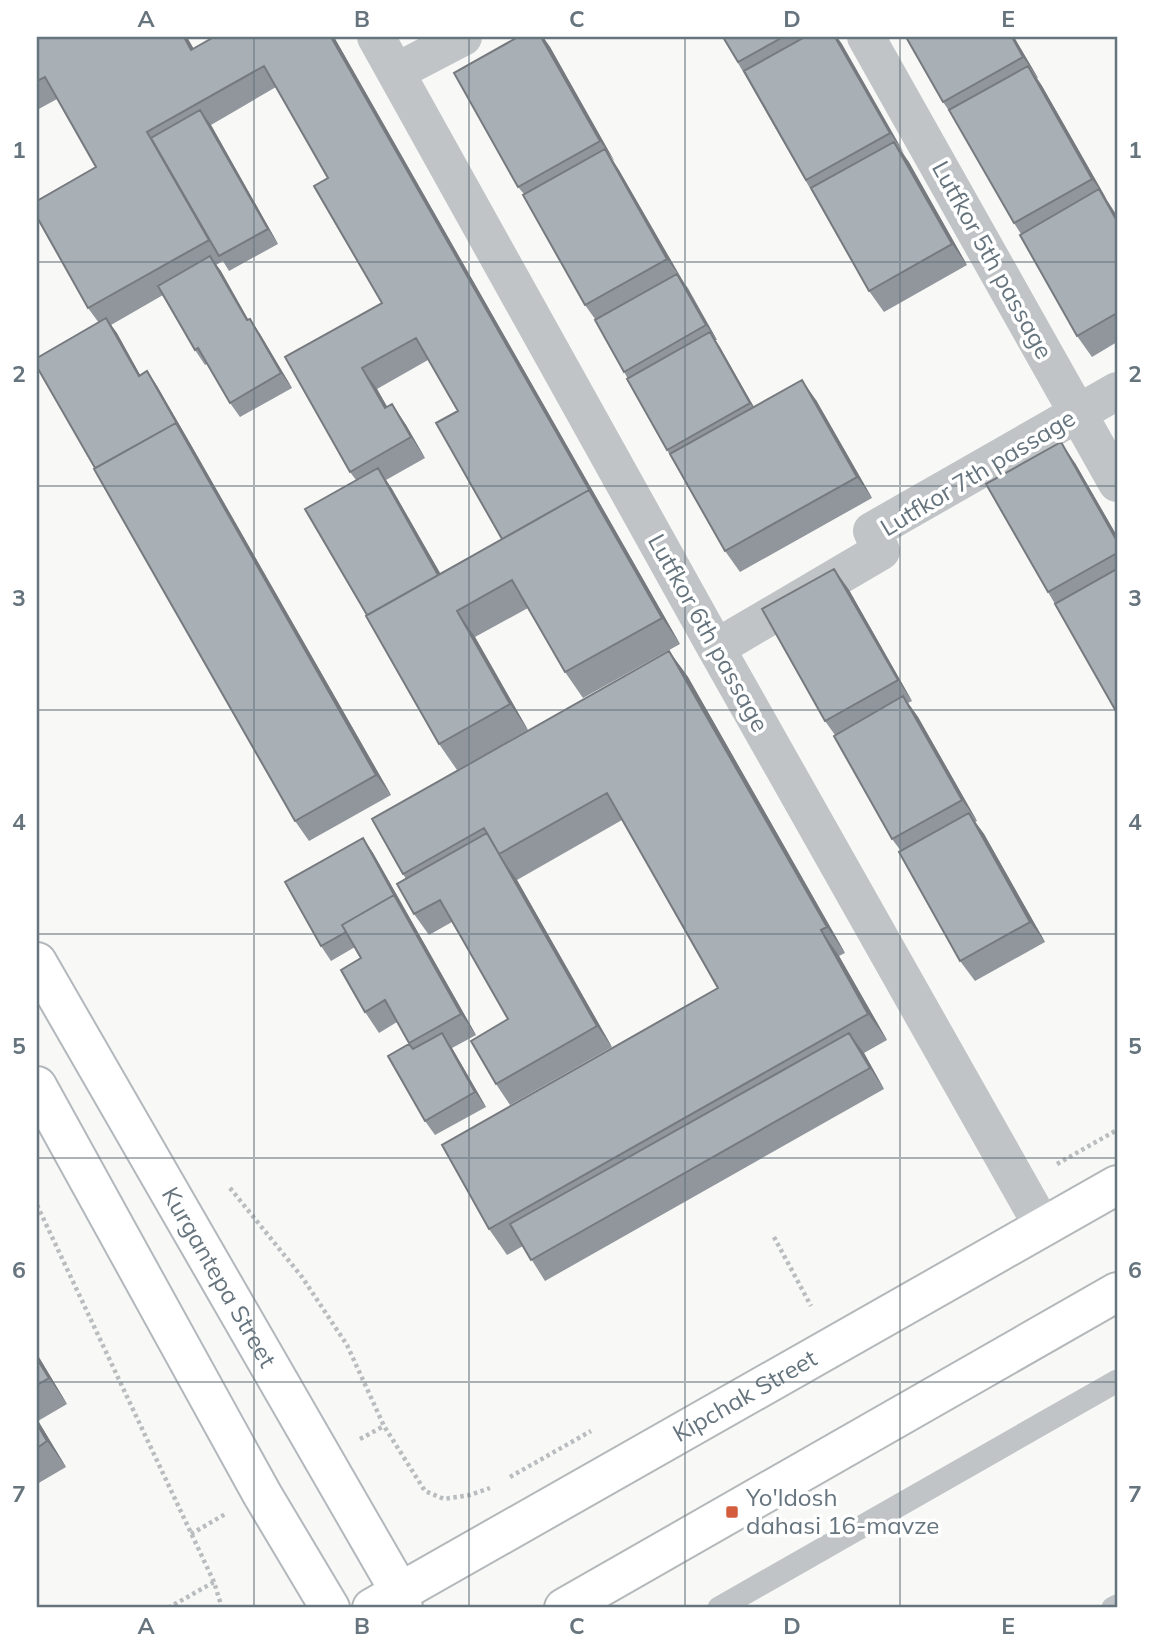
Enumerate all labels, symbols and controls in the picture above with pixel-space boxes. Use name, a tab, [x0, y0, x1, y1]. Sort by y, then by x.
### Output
text: A	[137, 4, 155, 33]
text: B	[354, 4, 370, 33]
text: C	[569, 4, 585, 33]
text: D	[783, 4, 801, 33]
text: E	[1001, 4, 1015, 33]
text: 1	[12, 135, 26, 164]
text: 1	[1128, 135, 1142, 164]
street label: Lutfkor 5th passage	[926, 155, 1060, 364]
text: 2	[12, 359, 26, 388]
text: 2	[1128, 359, 1142, 388]
street label: Lutfkor 7th passage	[875, 402, 1080, 542]
street label: Lutfkor 6th passage	[642, 528, 776, 737]
text: 3	[12, 583, 26, 612]
text: 3	[1128, 583, 1142, 612]
text: 4	[12, 807, 26, 836]
text: 4	[1128, 807, 1142, 836]
text: 5	[12, 1031, 26, 1060]
text: 5	[1128, 1031, 1142, 1060]
street label: Kurgantepa Street	[156, 1181, 283, 1372]
text: 6	[12, 1255, 26, 1284]
text: 6	[1128, 1255, 1142, 1284]
street label: Kipchak Street	[667, 1343, 822, 1448]
text: 7	[12, 1479, 26, 1508]
text: 7	[1128, 1479, 1142, 1508]
place label: Yo'ldosh dahasi 16-mavze	[745, 1482, 939, 1540]
marker: Yo'ldosh dahasi 16-mavze	[724, 1504, 740, 1520]
text: A	[137, 1611, 155, 1640]
text: B	[354, 1611, 370, 1640]
text: C	[569, 1611, 585, 1640]
text: D	[783, 1611, 801, 1640]
text: E	[1001, 1611, 1015, 1640]

